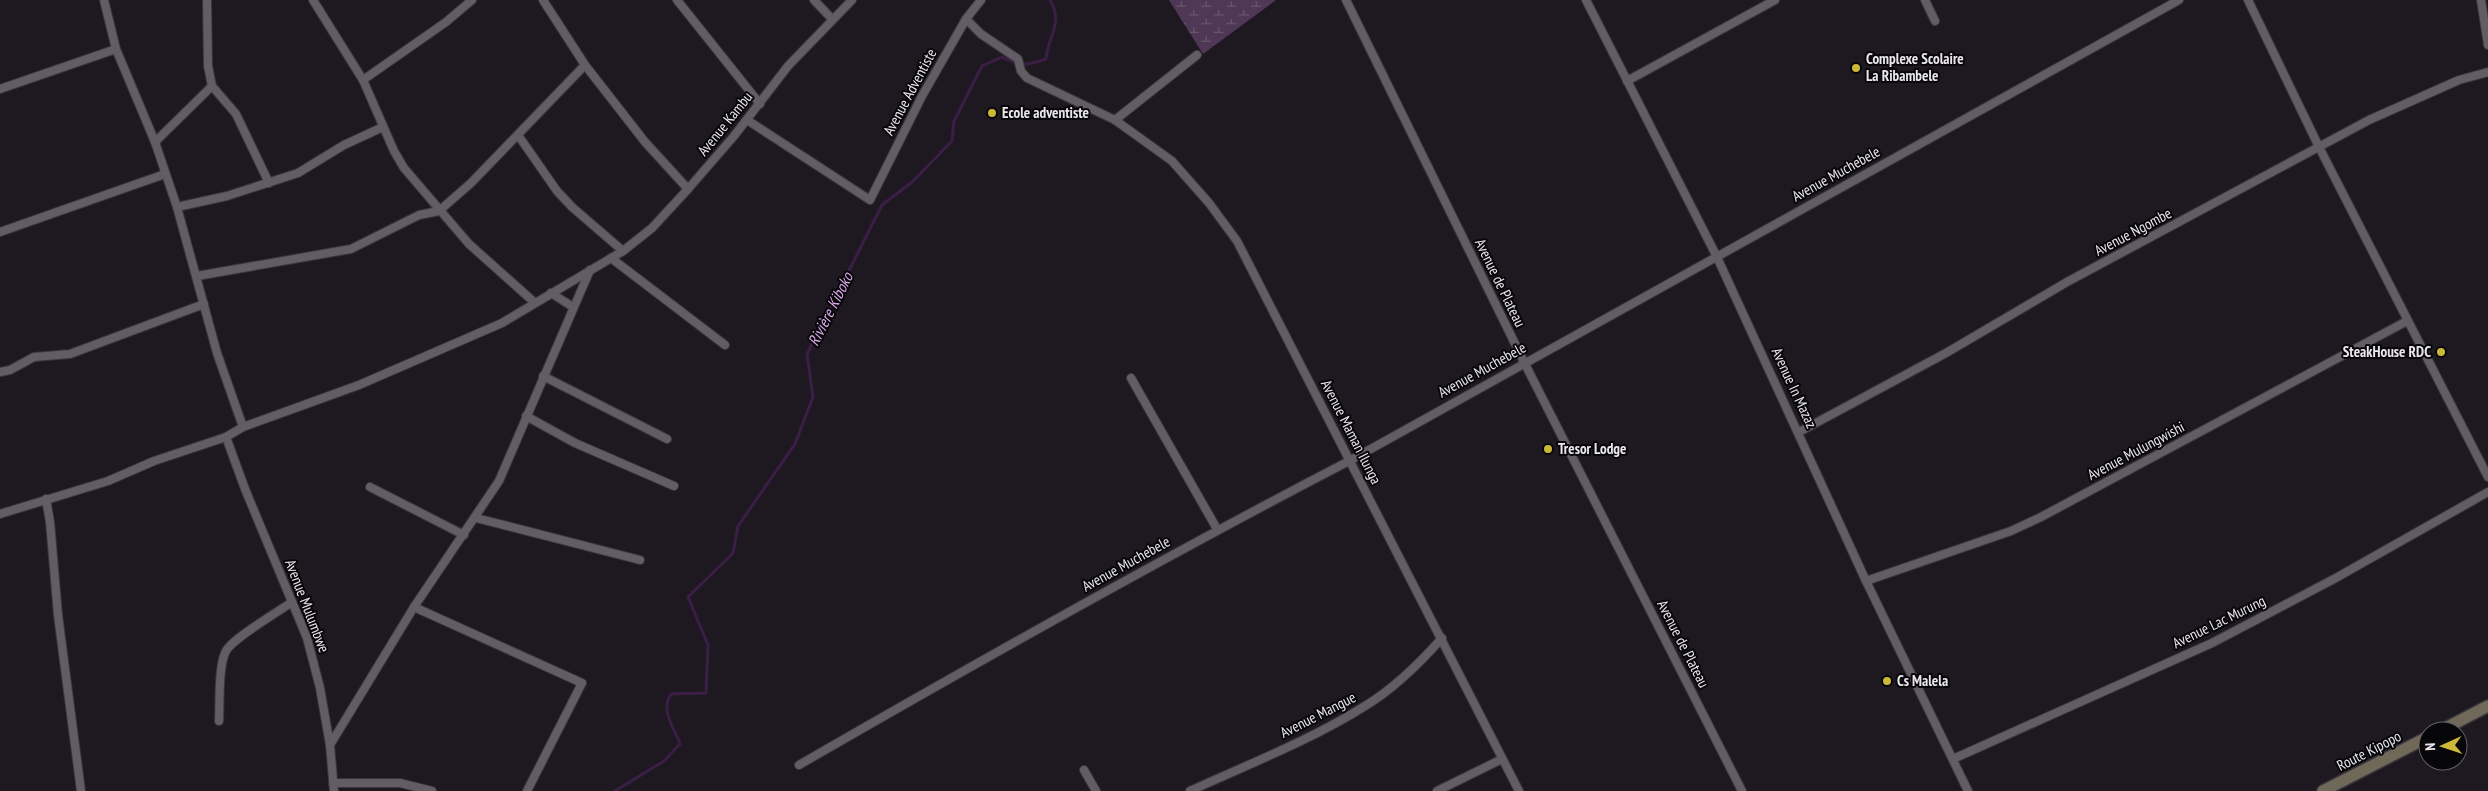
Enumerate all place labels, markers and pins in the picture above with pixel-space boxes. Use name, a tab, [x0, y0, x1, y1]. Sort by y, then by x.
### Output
place label: Complexe Scolaire La Ribambele	[1866, 49, 1964, 85]
marker: Complexe Scolaire La Ribambele	[1850, 62, 1862, 74]
place label: Ecole adventiste	[1002, 103, 1089, 122]
marker: Ecole adventiste	[986, 107, 998, 119]
place label: SteakHouse RDC	[2343, 342, 2431, 361]
marker: SteakHouse RDC	[2435, 346, 2447, 358]
place label: Tresor Lodge	[1558, 439, 1626, 458]
marker: Tresor Lodge	[1542, 443, 1554, 455]
place label: Cs Malela	[1897, 671, 1948, 690]
marker: Cs Malela	[1881, 675, 1893, 687]

